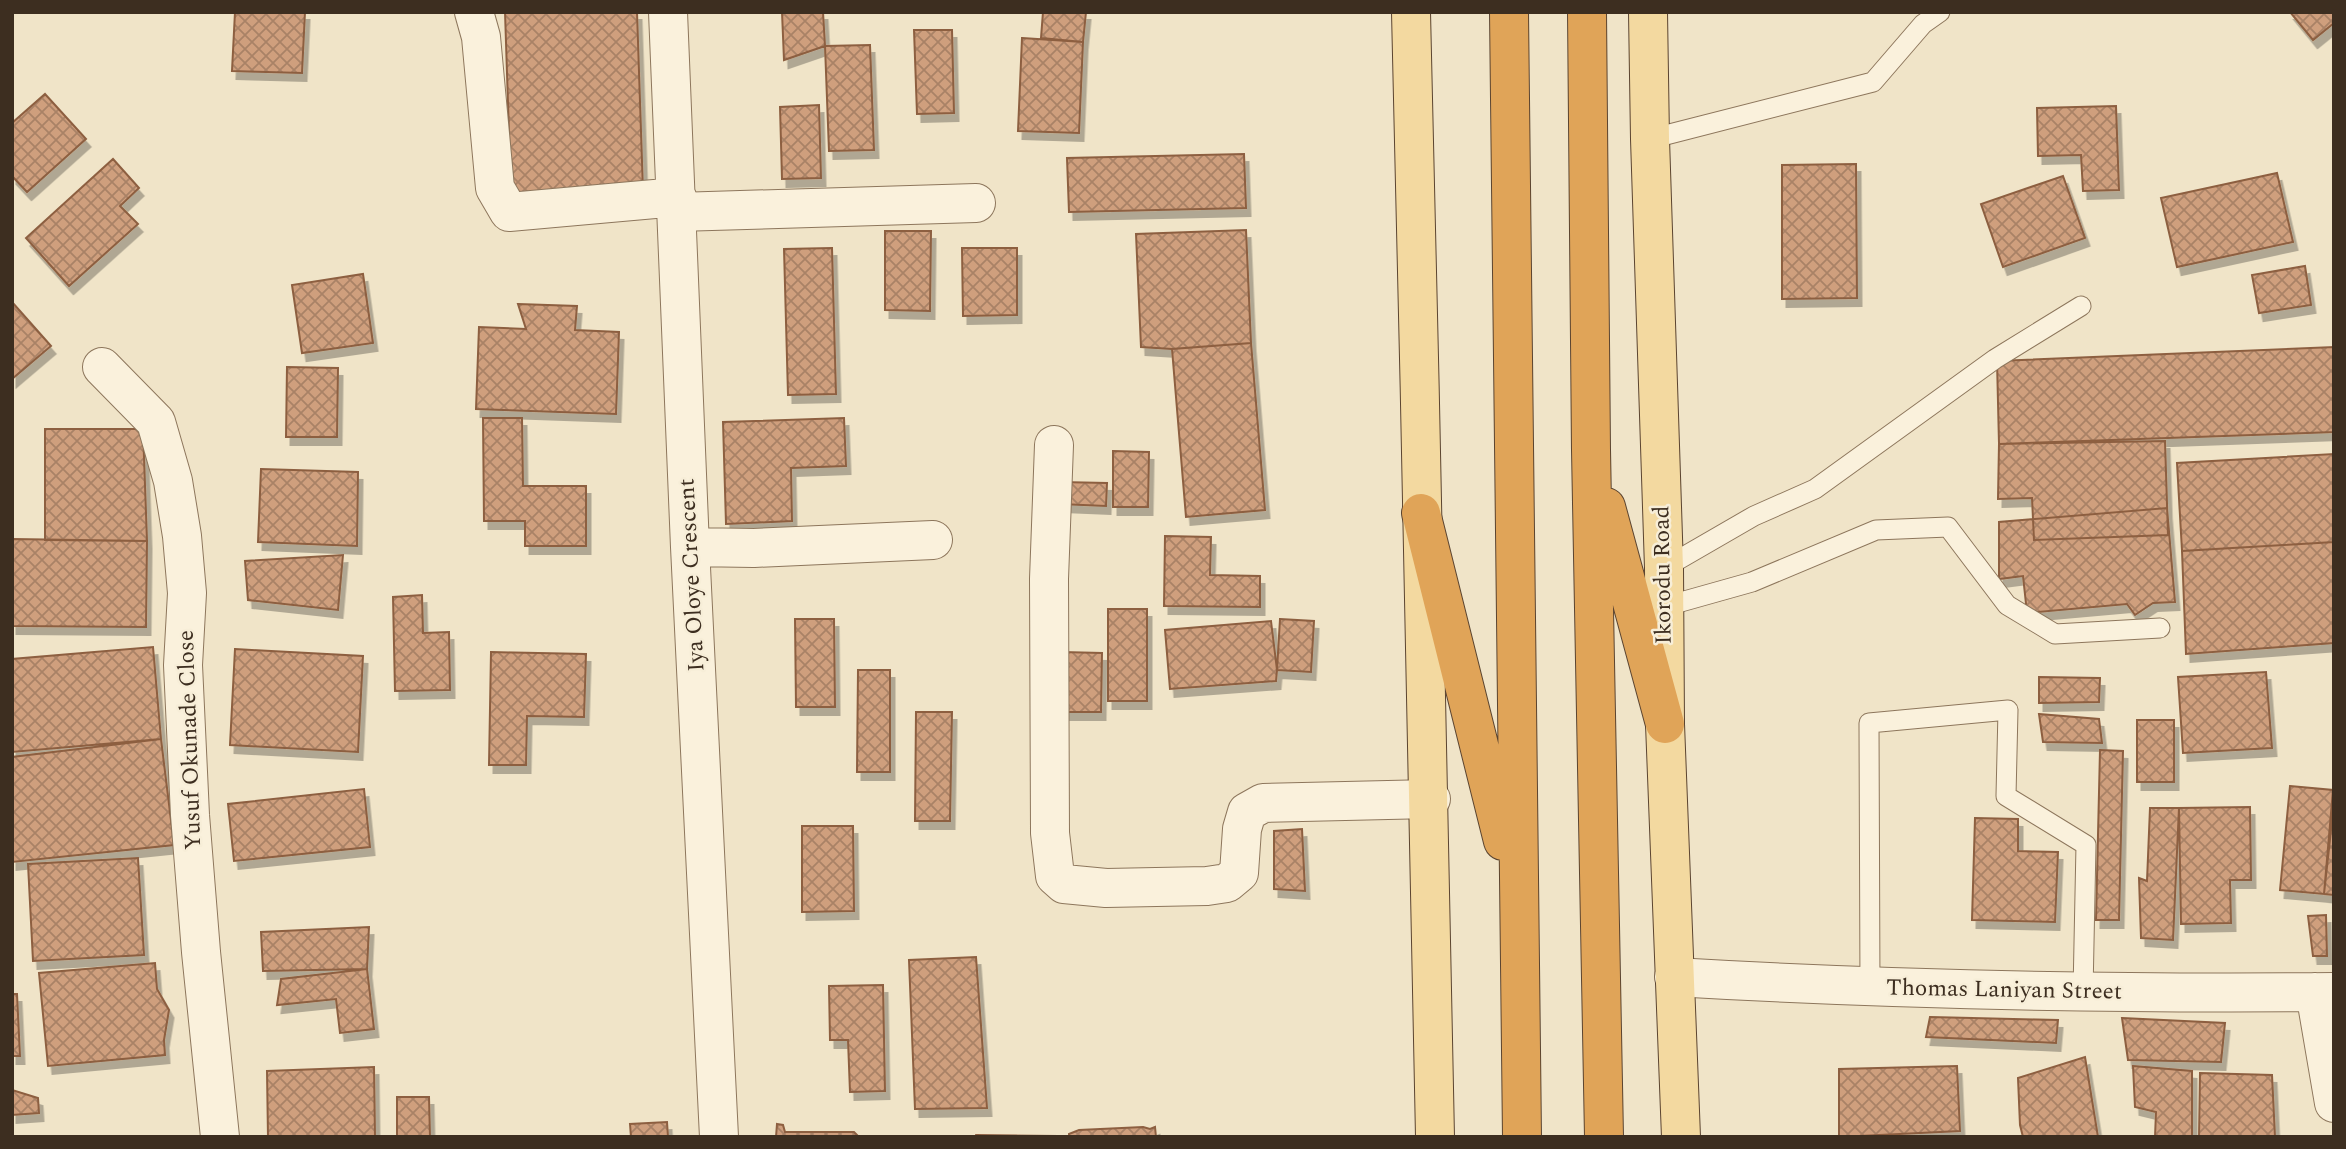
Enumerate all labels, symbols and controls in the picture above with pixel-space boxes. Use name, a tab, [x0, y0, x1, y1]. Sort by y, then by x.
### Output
street label: Iya Oloye Crescent	[669, 478, 715, 672]
street label: Ikorodu Road	[1644, 505, 1682, 645]
street label: Yusuf Okunade Close	[169, 629, 211, 851]
street label: Thomas Laniyan Street	[1886, 970, 2122, 1010]

